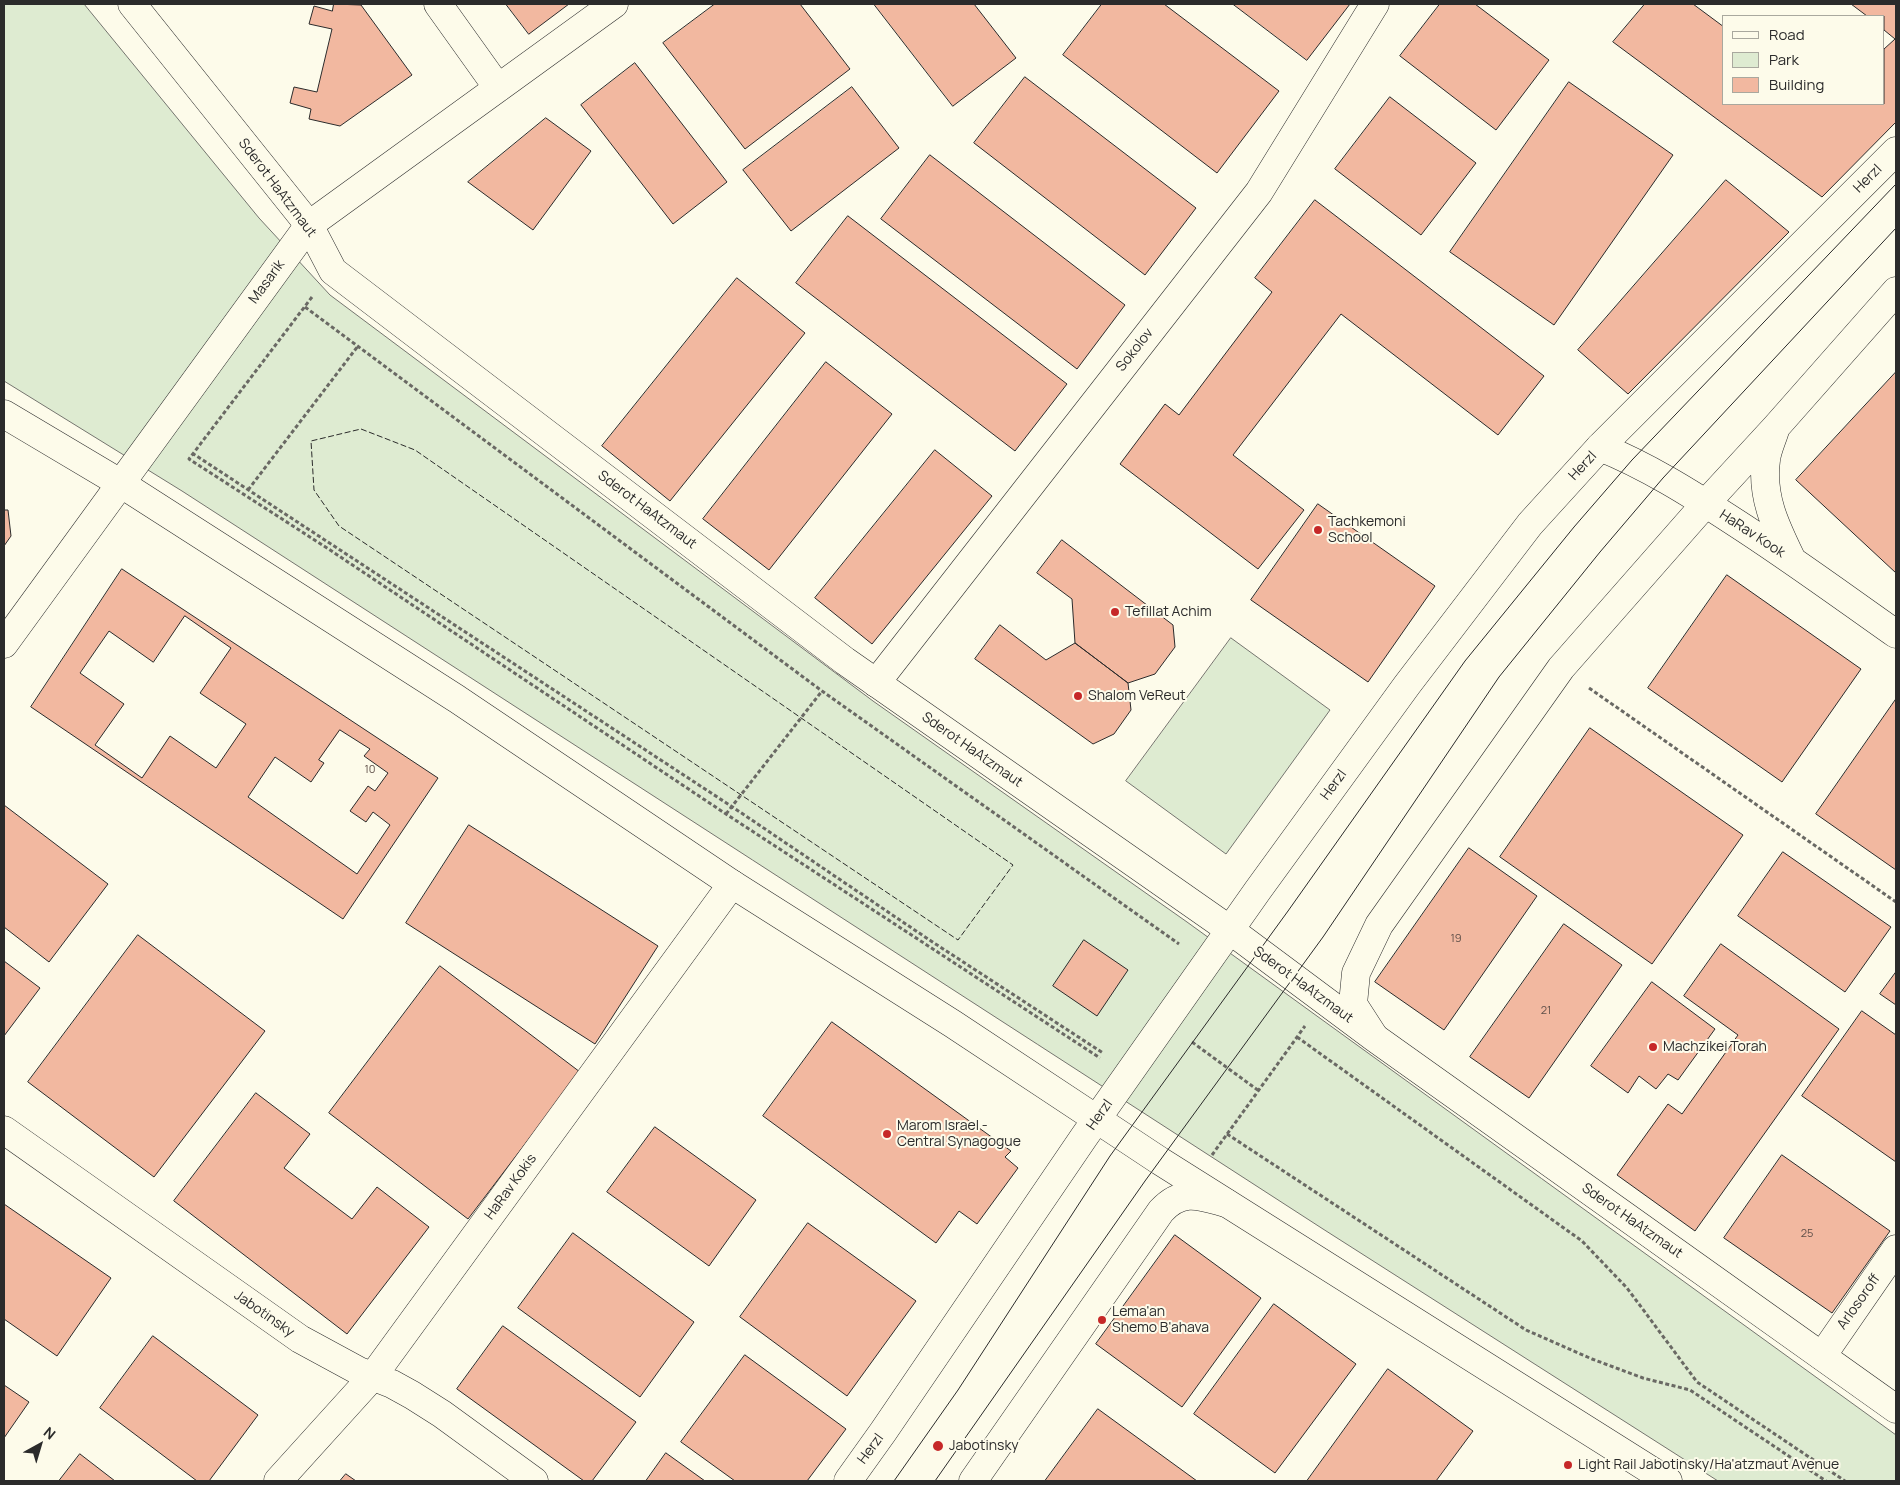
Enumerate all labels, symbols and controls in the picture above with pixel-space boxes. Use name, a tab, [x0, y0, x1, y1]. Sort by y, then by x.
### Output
legend	[1722, 15, 1885, 105]
text: Road	[1769, 24, 1805, 45]
text: Park	[1769, 49, 1799, 70]
text: Building	[1769, 74, 1824, 95]
street label: Sderot HaAtzmaut	[234, 135, 320, 241]
street label: Herzl	[1850, 161, 1886, 197]
street label: Masarik	[246, 257, 288, 307]
street label: Sokolov	[1113, 325, 1157, 375]
street label: Herzl	[1565, 448, 1601, 484]
street label: Sderot HaAtzmaut	[594, 467, 700, 553]
street label: HaRav Kook	[1716, 507, 1788, 561]
place label: Tachkemoni School	[1328, 514, 1406, 546]
marker: Tachkemoni School	[1312, 524, 1324, 536]
place label: Tefillat Achim	[1125, 604, 1212, 620]
marker: Tefillat Achim	[1109, 606, 1121, 618]
place label: Shalom VeReut	[1088, 688, 1186, 704]
marker: Shalom VeReut	[1072, 690, 1084, 702]
street label: Sderot HaAtzmaut	[918, 709, 1026, 791]
house number: 10	[365, 763, 375, 777]
street label: Herzl	[1317, 767, 1351, 803]
house number: 19	[1450, 932, 1462, 946]
street label: Sderot HaAtzmaut	[1250, 943, 1356, 1027]
house number: 21	[1541, 1004, 1551, 1018]
place label: Machzikei Torah	[1663, 1039, 1767, 1055]
marker: Machzikei Torah	[1647, 1041, 1659, 1053]
street label: Herzl	[1084, 1096, 1116, 1134]
place label: Marom Israel - Central Synagogue	[897, 1118, 1021, 1150]
marker: Marom Israel - Central Synagogue	[881, 1128, 893, 1140]
street label: HaRav Kokis	[482, 1151, 540, 1223]
street label: Sderot HaAtzmaut	[1578, 1180, 1686, 1262]
house number: 25	[1801, 1227, 1813, 1241]
street label: Arlosoroff	[1834, 1271, 1884, 1333]
street label: Jabotinsky	[231, 1287, 297, 1341]
place label: Lema'an Shemo B'ahava	[1112, 1304, 1209, 1336]
marker: Lema'an Shemo B'ahava	[1096, 1314, 1108, 1326]
north arrow	[15, 1420, 65, 1470]
text: N	[40, 1422, 60, 1444]
street label: Herzl	[854, 1431, 888, 1467]
place label: Jabotinsky	[949, 1438, 1019, 1454]
marker: Jabotinsky	[931, 1439, 945, 1453]
place label: Light Rail Jabotinsky/Ha'atzmaut Avenue	[1578, 1457, 1839, 1473]
marker: Light Rail Jabotinsky/Ha'atzmaut Avenue	[1562, 1459, 1574, 1471]

